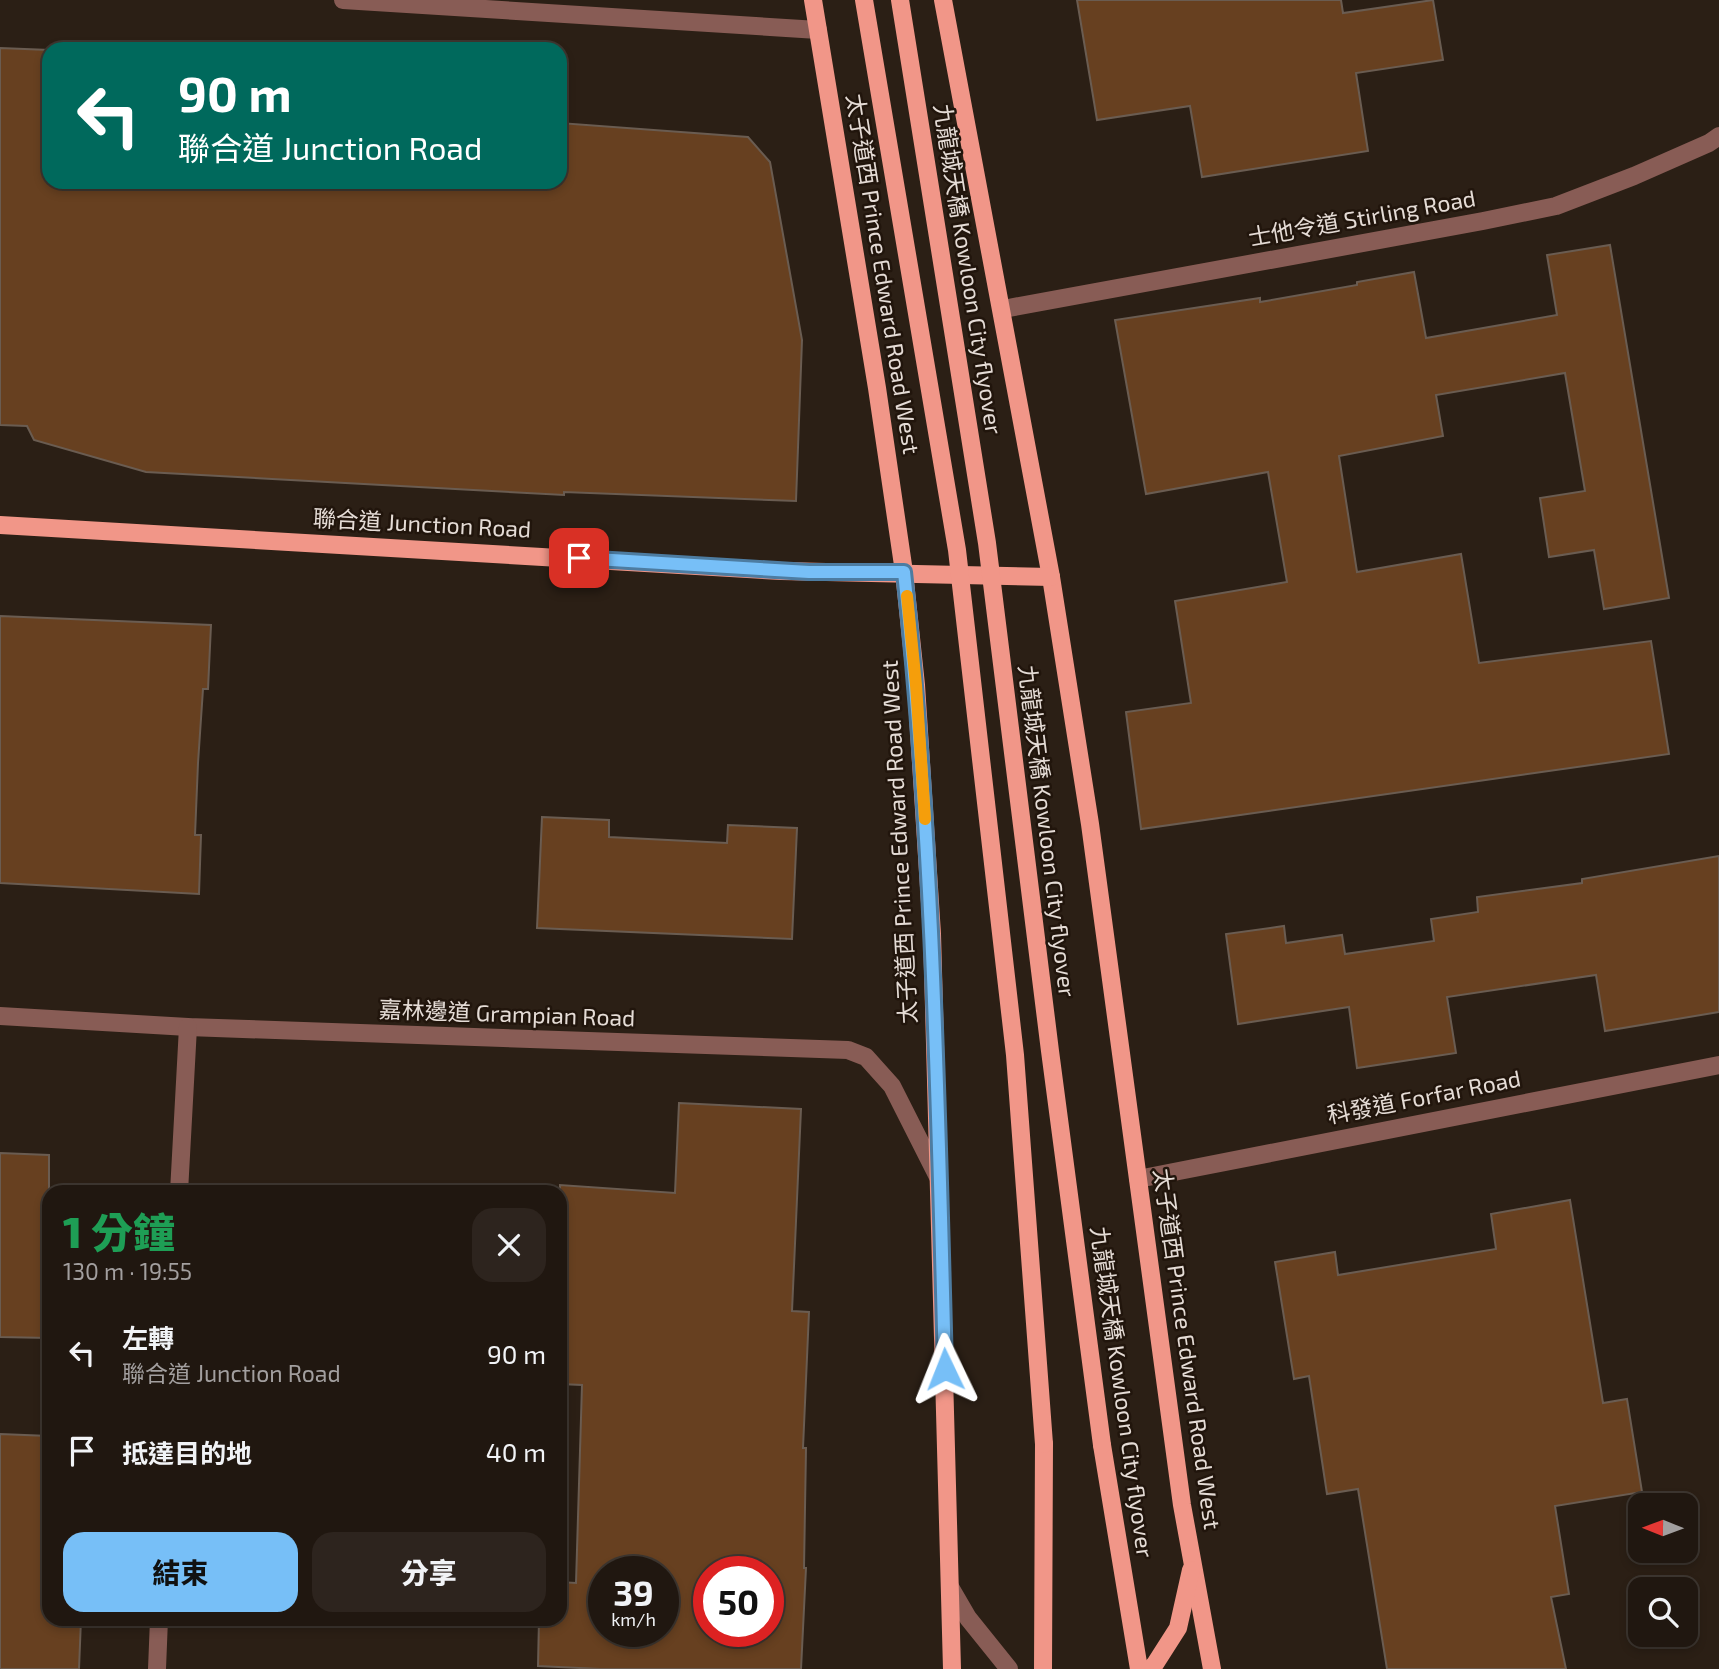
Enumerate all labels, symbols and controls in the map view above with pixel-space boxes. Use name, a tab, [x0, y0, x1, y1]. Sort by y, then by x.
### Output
text: 90 m	[178, 63, 292, 122]
icon: left	[63, 70, 154, 161]
street label: 太子道西 Prince Edward Road West	[842, 92, 926, 456]
street label: 九龍城天橋 Kowloon City flyover	[929, 102, 1009, 436]
text: 聯合道 Junction Road	[178, 128, 482, 166]
street label: 士他令道 Stirling Road	[1246, 183, 1478, 251]
street label: 聯合道 Junction Road	[312, 503, 532, 543]
pin	[549, 528, 609, 588]
icon: arrive	[560, 539, 598, 577]
street label: 太子道西 Prince Edward Road West	[874, 659, 922, 1025]
street label: 九龍城天橋 Kowloon City flyover	[1014, 663, 1082, 998]
street label: 嘉林邊道 Grampian Road	[378, 995, 636, 1031]
street label: 科發道 Forfar Road	[1325, 1064, 1523, 1129]
street label: 太子道西 Prince Edward Road West	[1149, 1166, 1227, 1531]
text: 1 分鐘	[63, 1206, 175, 1256]
button: close	[472, 1208, 546, 1282]
street label: 九龍城天橋 Kowloon City flyover	[1086, 1224, 1160, 1559]
text: 130 m · 19:55	[63, 1257, 192, 1285]
text: 左轉	[122, 1322, 174, 1353]
position arrow	[908, 1332, 982, 1406]
icon: left	[63, 1334, 101, 1372]
text: 90 m	[487, 1338, 546, 1369]
text: 聯合道 Junction Road	[122, 1359, 341, 1387]
icon: arrive	[63, 1432, 101, 1470]
text: 40 m	[486, 1436, 546, 1467]
text: 抵達目的地	[122, 1437, 252, 1468]
north arrow	[1628, 1493, 1698, 1563]
map controls	[1628, 1493, 1698, 1647]
button: 結束	[63, 1532, 298, 1612]
button: 分享	[312, 1532, 546, 1612]
speed limit sign: 50	[693, 1556, 784, 1647]
text: 39	[613, 1571, 654, 1613]
button: search	[1628, 1577, 1698, 1647]
text: km/h	[611, 1608, 656, 1630]

